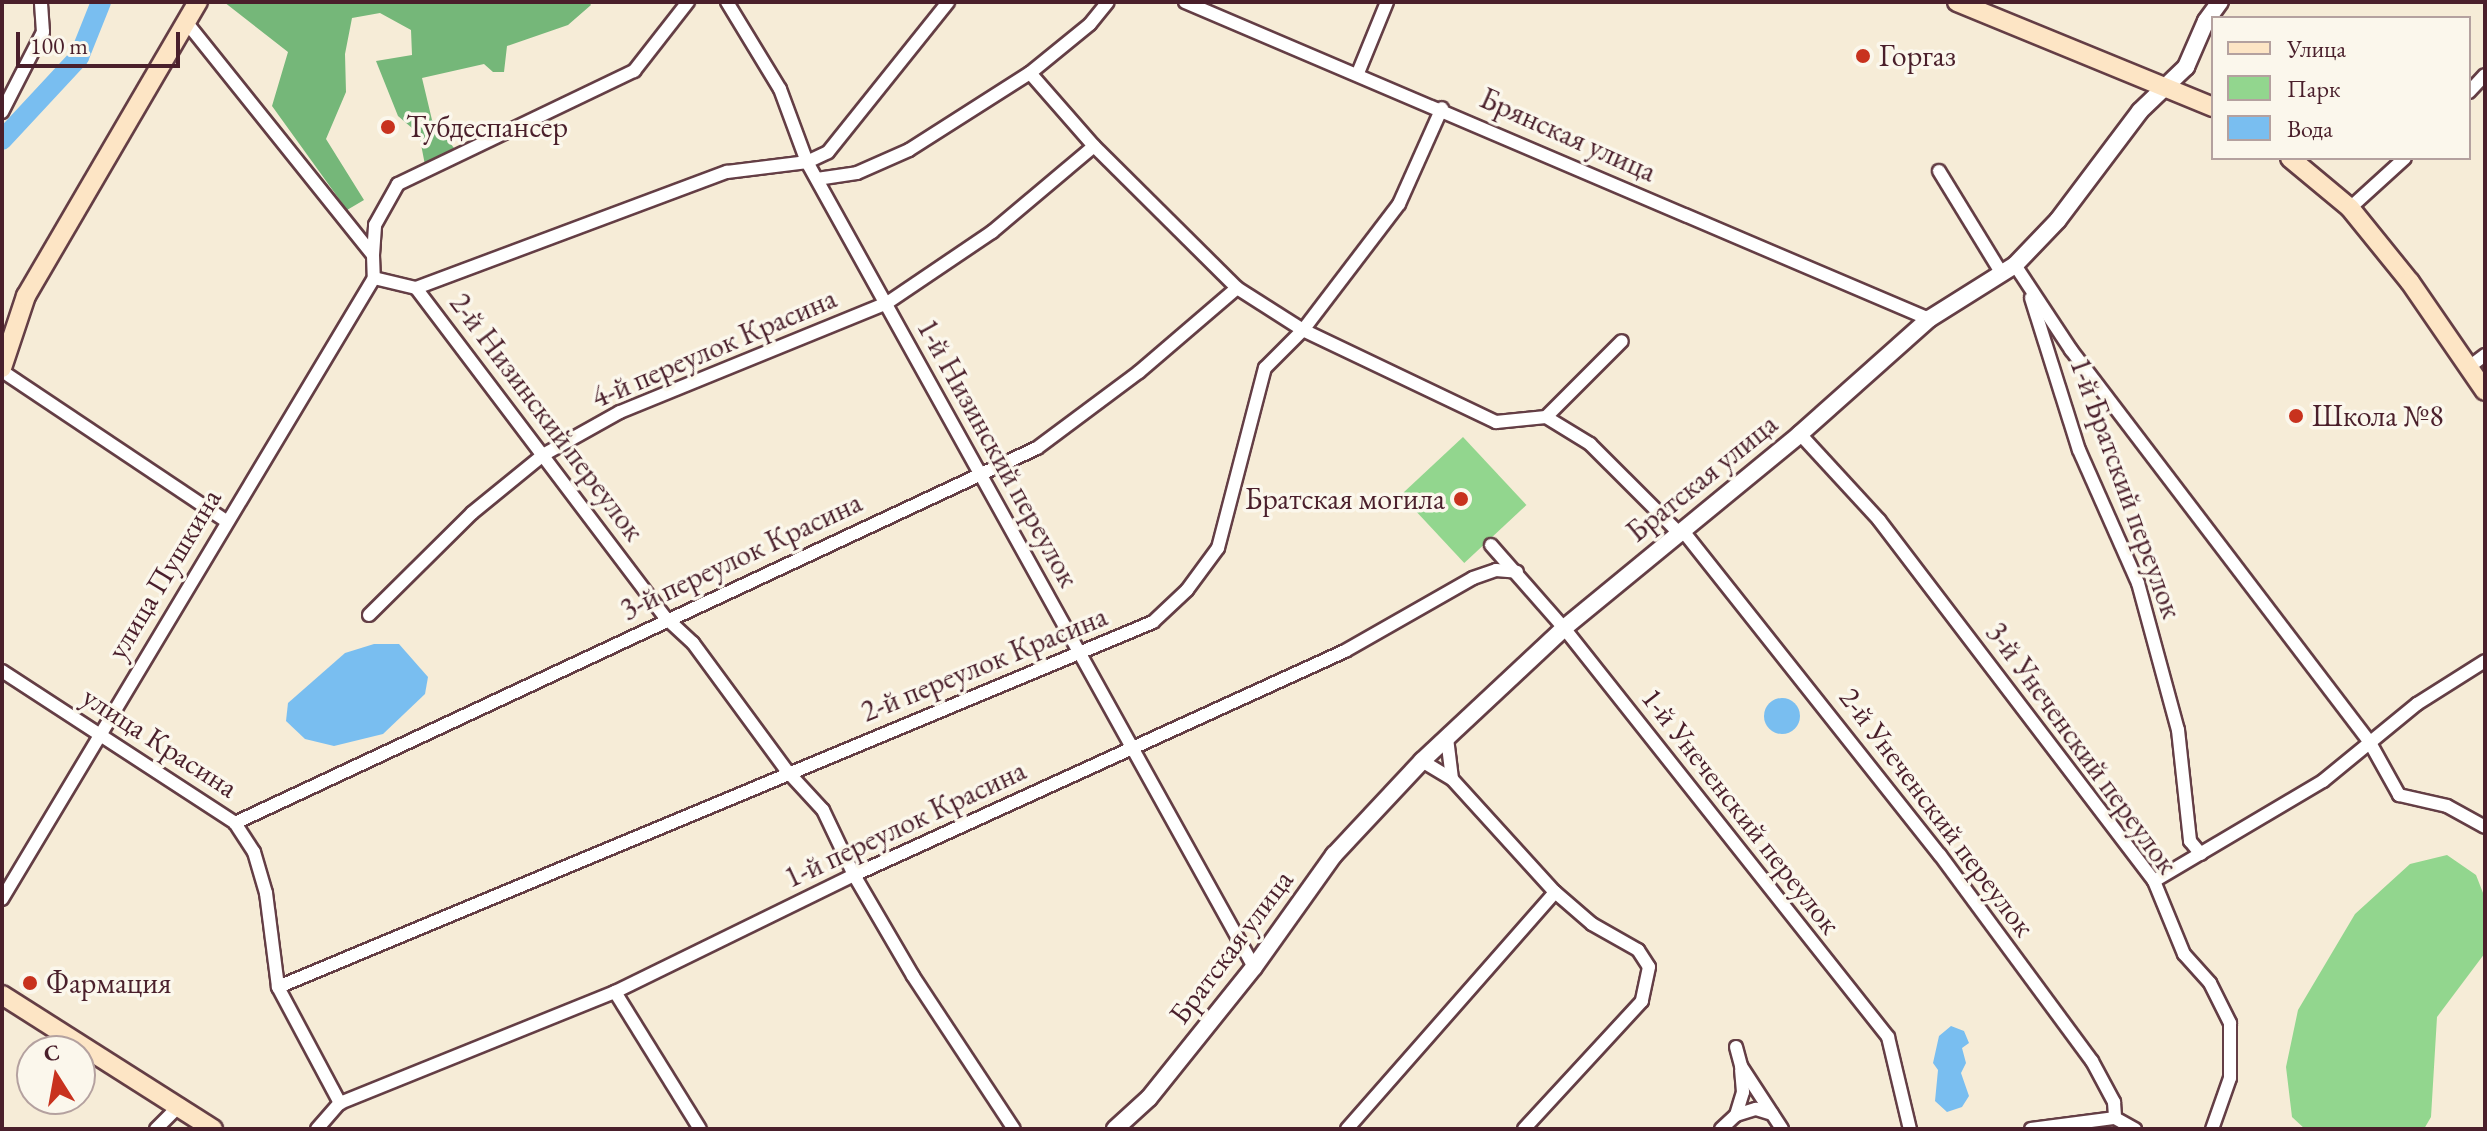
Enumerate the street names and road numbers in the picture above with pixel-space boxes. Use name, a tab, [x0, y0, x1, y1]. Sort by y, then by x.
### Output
street label: Брянская улица	[1474, 80, 1662, 190]
street label: 4-й переулок Красина	[586, 280, 842, 416]
street label: 2-й Низинский переулок	[442, 286, 652, 548]
street label: 1-й Низинский переулок	[909, 312, 1087, 594]
street label: 1-й Братский переулок	[2062, 353, 2190, 623]
street label: Братская улица	[1619, 406, 1785, 550]
street label: улица Пушкина	[99, 482, 229, 666]
street label: 3-й переулок Красина	[614, 484, 868, 628]
street label: 2-й переулок Красина	[856, 598, 1112, 730]
street label: 3-й Унеченский переулок	[1978, 615, 2186, 881]
street label: улица Красина	[76, 678, 244, 806]
street label: 2-й Унеченский переулок	[1832, 680, 2042, 944]
street label: 1-й Унеченский переулок	[1634, 681, 1848, 941]
street label: 1-й переулок Красина	[778, 752, 1032, 896]
street label: Братская улица	[1161, 863, 1301, 1031]

